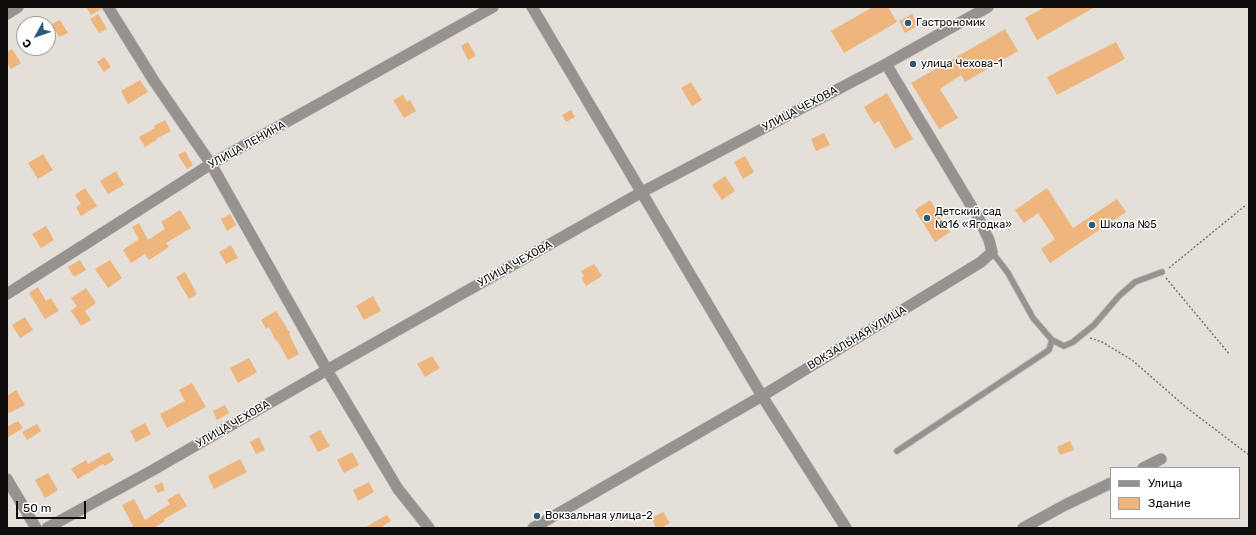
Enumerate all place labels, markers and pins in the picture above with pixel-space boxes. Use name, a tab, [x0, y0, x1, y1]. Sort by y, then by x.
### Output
place label: Гастрономик	[916, 16, 986, 30]
marker: Гастрономик	[903, 18, 913, 28]
place label: улица Чехова-1	[921, 57, 1003, 71]
marker: улица Чехова-1	[908, 59, 918, 69]
place label: Детский сад №16 «Ягодка»	[935, 205, 1012, 231]
marker: Детский сад №16 «Ягодка»	[922, 213, 932, 223]
place label: Школа №5	[1100, 218, 1157, 232]
marker: Школа №5	[1087, 220, 1097, 230]
place label: Вокзальная улица-2	[545, 509, 653, 523]
marker: Вокзальная улица-2	[532, 511, 542, 521]

